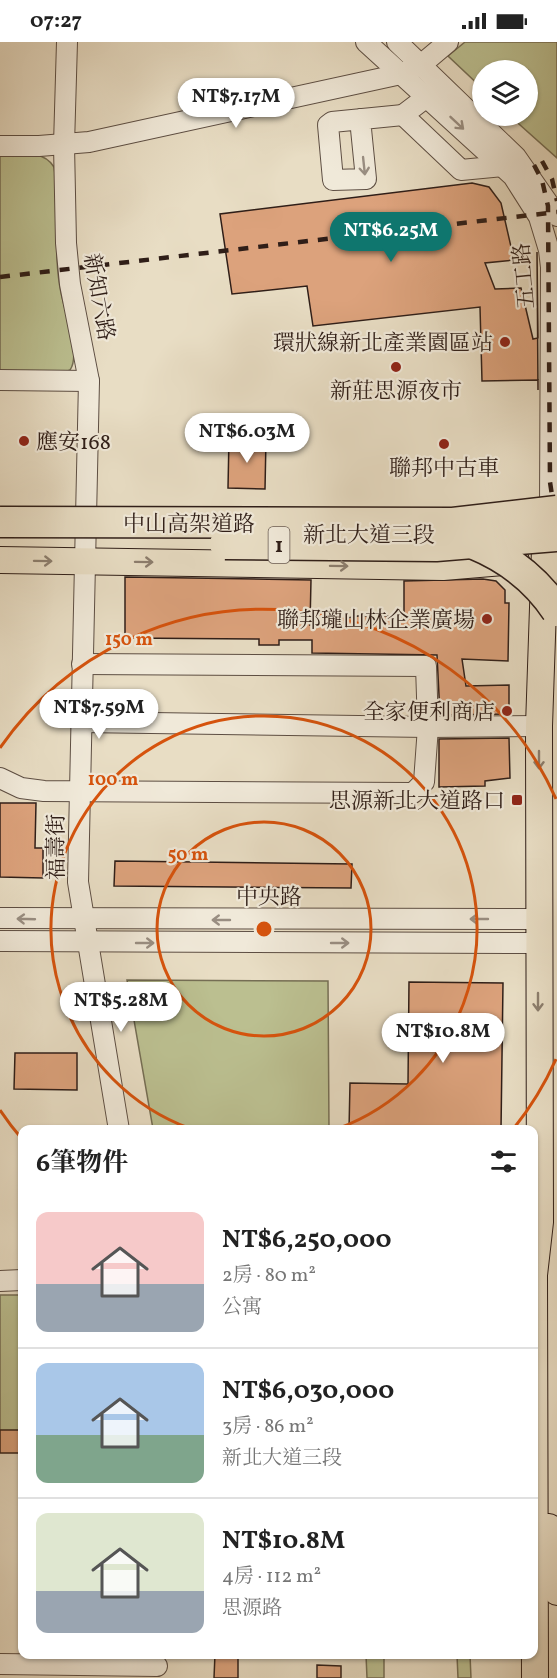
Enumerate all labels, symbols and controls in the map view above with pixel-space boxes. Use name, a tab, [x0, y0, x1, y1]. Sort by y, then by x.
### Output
text: 07:27	[30, 6, 82, 37]
map controls	[472, 60, 538, 126]
button: layers	[472, 60, 538, 126]
pin: NT$7.17M	[174, 78, 298, 129]
text: NT$7.17M	[192, 83, 280, 111]
one-way arrow	[449, 116, 464, 130]
one-way arrow	[359, 155, 370, 175]
pin: NT$6.25M	[329, 212, 453, 263]
text: NT$6.25M	[344, 217, 438, 245]
street label: 五工路	[507, 242, 544, 310]
street label: 新知六路	[75, 251, 120, 343]
place label: 環狀線新北產業園區站	[273, 329, 493, 360]
marker: 環狀線新北產業園區站	[498, 335, 512, 349]
marker: 新莊思源夜市	[389, 360, 403, 374]
place label: 新莊思源夜市	[330, 377, 462, 408]
pin: NT$6.03M	[185, 413, 309, 464]
text: NT$6.03M	[199, 418, 295, 446]
place label: 應安168	[36, 428, 111, 459]
marker: 應安168	[17, 434, 31, 448]
marker: 聯邦中古車	[437, 437, 451, 451]
place label: 聯邦中古車	[389, 454, 499, 485]
street label: 中山高架道路	[123, 510, 255, 541]
street label: 新北大道三段	[303, 521, 435, 552]
road number: 1	[268, 527, 290, 563]
one-way arrow	[32, 555, 52, 566]
one-way arrow	[133, 556, 153, 568]
one-way arrow	[328, 560, 348, 571]
place label: 聯邦瓏山林企業廣場	[277, 606, 475, 637]
marker: 聯邦瓏山林企業廣場	[480, 612, 494, 626]
text: 150 m	[105, 628, 153, 653]
pin: NT$7.59M	[37, 689, 161, 740]
text: NT$7.59M	[53, 694, 145, 722]
place label: 全家便利商店	[363, 698, 495, 729]
marker: 全家便利商店	[500, 704, 514, 718]
one-way arrow	[533, 750, 545, 770]
text: 100 m	[88, 768, 138, 793]
place label: 思源新北大道路口	[329, 787, 505, 818]
marker: 思源新北大道路口	[510, 793, 524, 807]
street label: 福壽街	[42, 814, 73, 880]
text: 50 m	[168, 843, 208, 868]
street label: 中央路	[236, 883, 302, 914]
one-way arrow	[17, 913, 37, 924]
one-way arrow	[470, 913, 490, 925]
one-way arrow	[212, 914, 232, 926]
centre of rings	[254, 919, 274, 939]
one-way arrow	[135, 937, 155, 949]
one-way arrow	[330, 937, 350, 949]
pin: NT$5.28M	[59, 982, 183, 1033]
text: NT$5.28M	[74, 987, 168, 1015]
one-way arrow	[532, 991, 544, 1011]
pin: NT$10.8M	[381, 1013, 505, 1064]
text: NT$10.8M	[396, 1018, 490, 1046]
icon: filters	[487, 1145, 520, 1178]
text: 6筆物件	[36, 1146, 128, 1182]
text: NT$6,250,000	[222, 1222, 392, 1258]
icon: home	[84, 1236, 156, 1308]
text: 2房 · 80 m²	[222, 1262, 316, 1290]
text: 公寓	[222, 1294, 262, 1322]
text: NT$6,030,000	[222, 1373, 394, 1409]
icon: home	[84, 1387, 156, 1459]
text: 3房 · 86 m²	[222, 1413, 314, 1441]
text: 新北大道三段	[222, 1445, 342, 1473]
text: NT$10.8M	[222, 1523, 345, 1559]
icon: home	[84, 1537, 156, 1609]
text: 4房 · 112 m²	[222, 1563, 321, 1591]
text: 思源路	[222, 1595, 282, 1623]

